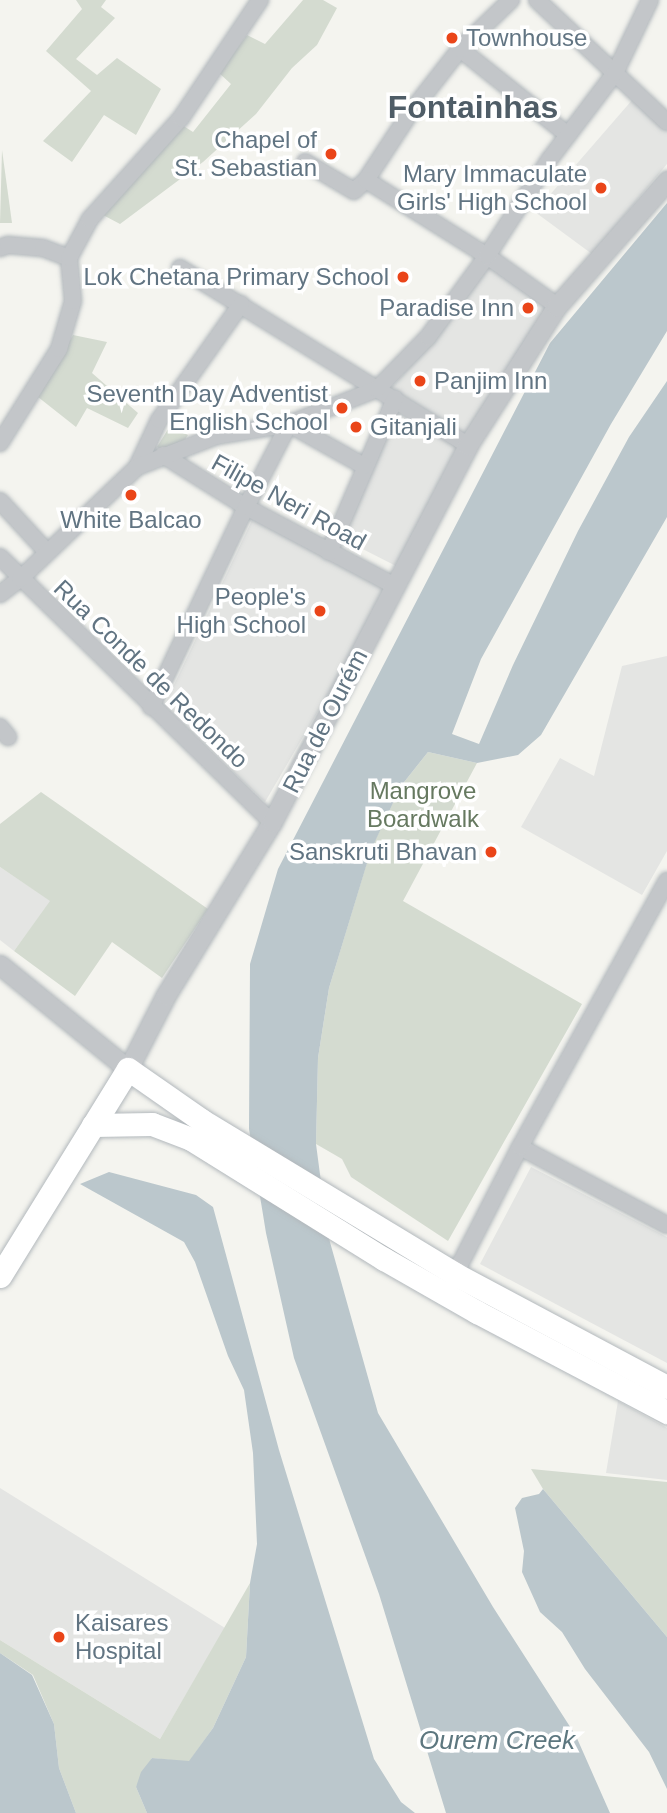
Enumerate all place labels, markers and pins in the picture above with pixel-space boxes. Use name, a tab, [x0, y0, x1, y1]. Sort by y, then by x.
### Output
place label: Townhouse	[466, 24, 587, 52]
marker: Townhouse	[444, 30, 460, 46]
place label: Chapel of St. Sebastian	[174, 126, 317, 182]
marker: Chapel of St. Sebastian	[323, 146, 339, 162]
place label: Mary Immaculate Girls' High School	[397, 160, 587, 216]
marker: Mary Immaculate Girls' High School	[593, 180, 609, 196]
place label: Lok Chetana Primary School	[84, 263, 389, 291]
marker: Lok Chetana Primary School	[395, 269, 411, 285]
place label: Paradise Inn	[379, 294, 514, 322]
marker: Paradise Inn	[520, 300, 536, 316]
place label: Panjim Inn	[434, 367, 547, 395]
marker: Panjim Inn	[412, 373, 428, 389]
place label: Seventh Day Adventist English School	[85, 380, 328, 436]
marker: Seventh Day Adventist English School	[334, 400, 350, 416]
place label: Gitanjali	[370, 413, 457, 441]
marker: Gitanjali	[348, 419, 364, 435]
marker: White Balcao	[123, 487, 139, 503]
place label: White Balcao	[60, 506, 202, 534]
place label: People's High School	[177, 583, 306, 639]
marker: People's High School	[312, 603, 328, 619]
place label: Sanskruti Bhavan	[289, 838, 477, 866]
marker: Sanskruti Bhavan	[483, 844, 499, 860]
place label: Kaisares Hospital	[75, 1609, 168, 1665]
marker: Kaisares Hospital	[49, 1627, 69, 1647]

